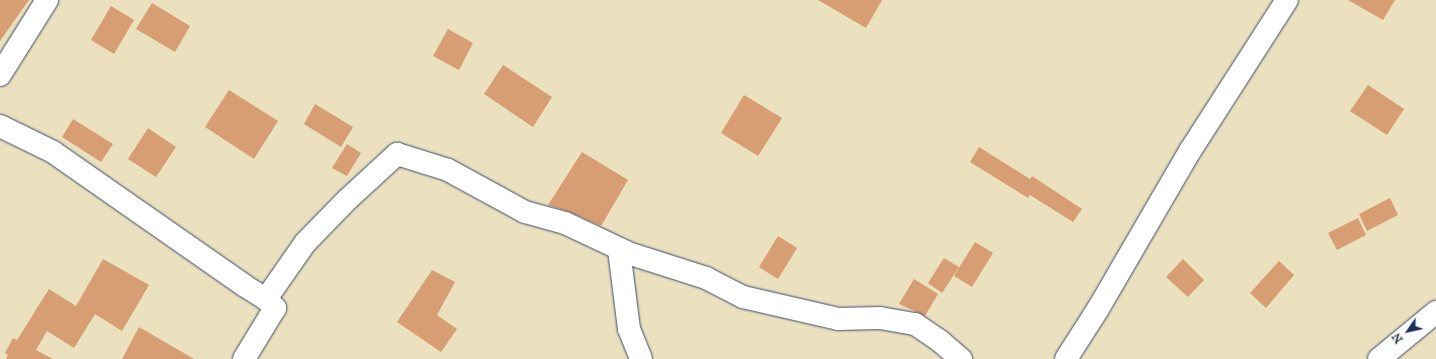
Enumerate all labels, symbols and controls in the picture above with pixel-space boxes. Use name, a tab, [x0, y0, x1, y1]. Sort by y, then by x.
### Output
north arrow	[1388, 311, 1428, 351]
text: N	[1390, 330, 1406, 345]

